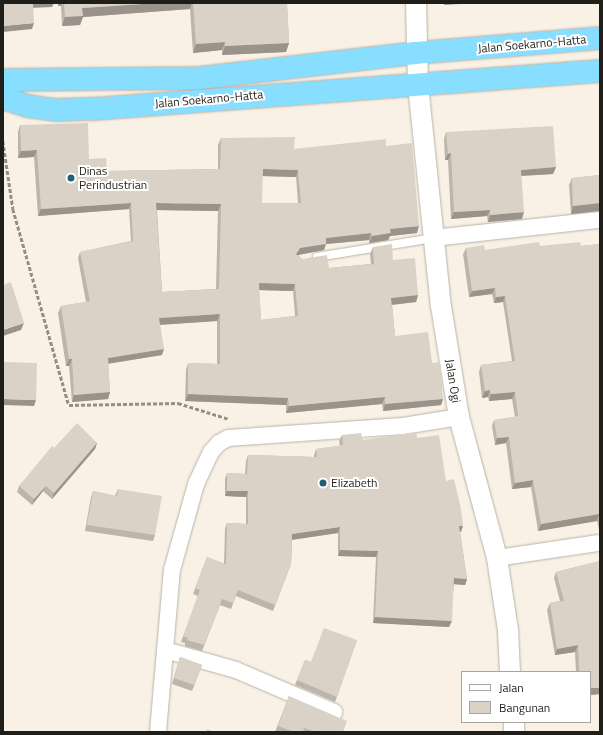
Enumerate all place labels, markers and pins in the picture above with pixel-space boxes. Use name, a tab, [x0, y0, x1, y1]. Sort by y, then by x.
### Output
place label: Dinas Perindustrian	[79, 164, 147, 192]
marker: Dinas Perindustrian	[66, 173, 76, 183]
place label: Elizabeth	[331, 476, 377, 490]
marker: Elizabeth	[318, 478, 328, 488]

